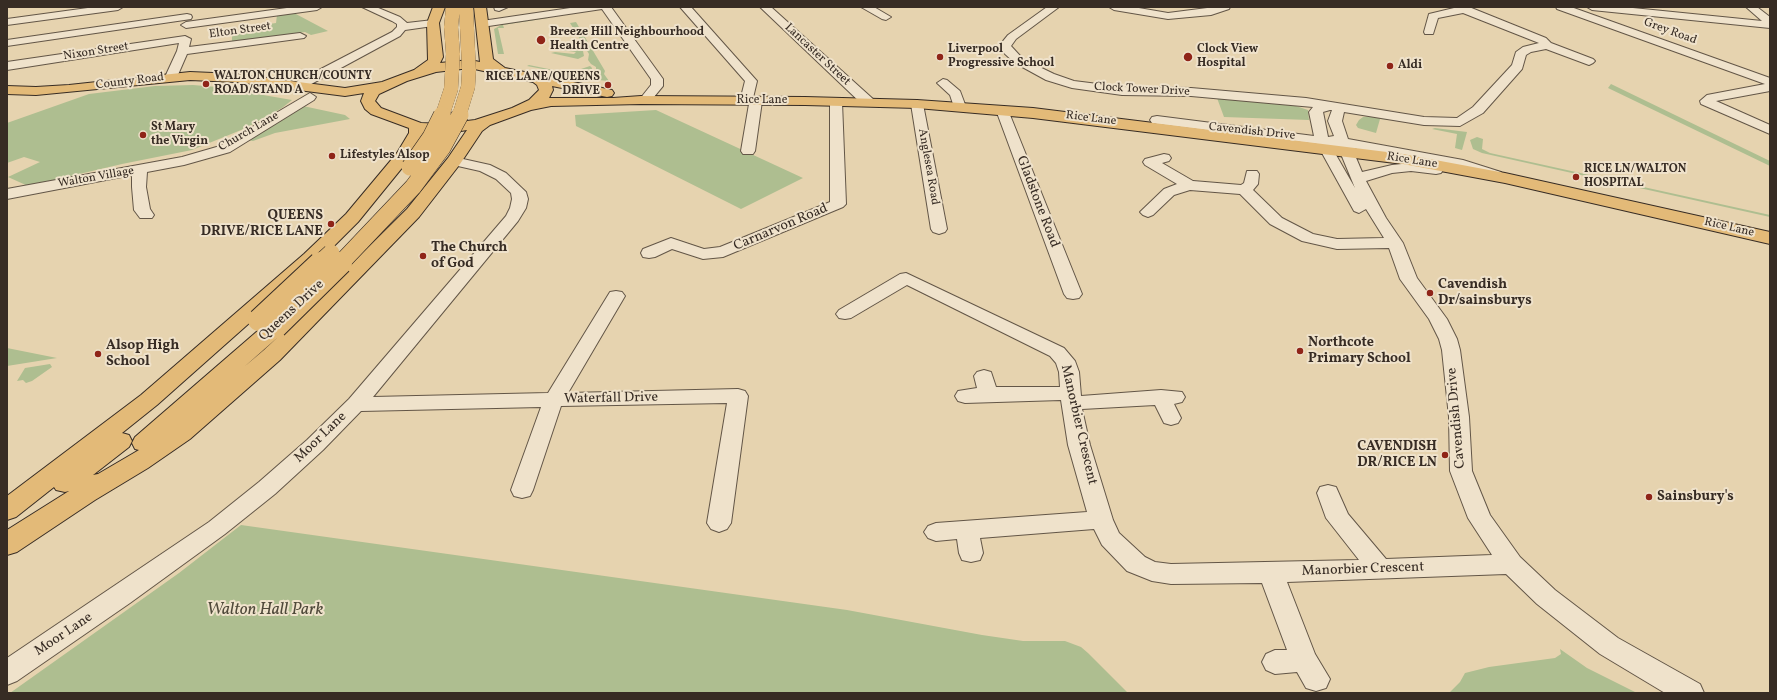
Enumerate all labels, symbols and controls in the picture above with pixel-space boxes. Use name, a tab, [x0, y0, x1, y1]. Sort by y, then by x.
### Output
street label: Grey Road	[1642, 16, 1698, 48]
street label: Elton Street	[208, 20, 272, 42]
street label: Lancaster Street	[781, 21, 853, 89]
place label: Breeze Hill Neighbourhood Health Centre	[550, 26, 704, 54]
marker: Breeze Hill Neighbourhood Health Centre	[535, 34, 547, 46]
street label: Nixon Street	[62, 40, 130, 64]
place label: Liverpool Progressive School	[948, 43, 1054, 71]
place label: Clock View Hospital	[1197, 43, 1258, 71]
marker: Clock View Hospital	[1182, 51, 1194, 63]
marker: Liverpool Progressive School	[935, 52, 945, 62]
place label: Aldi	[1398, 59, 1422, 73]
marker: Aldi	[1385, 61, 1395, 71]
place label: WALTON CHURCH/COUNTY ROAD/STAND A	[214, 70, 372, 98]
street label: County Road	[95, 71, 165, 93]
place label: RICE LANE/QUEENS DRIVE	[485, 71, 600, 99]
marker: WALTON CHURCH/COUNTY ROAD/STAND A	[201, 79, 211, 89]
marker: RICE LANE/QUEENS DRIVE	[603, 80, 613, 90]
street label: Clock Tower Drive	[1094, 80, 1190, 100]
street label: Rice Lane	[737, 94, 787, 108]
street label: Church Lane	[216, 109, 282, 155]
street label: Rice Lane	[1065, 109, 1117, 129]
street label: Cavendish Drive	[1208, 120, 1296, 144]
place label: St Mary the Virgin	[151, 121, 208, 149]
street label: Anglesea Road	[914, 128, 942, 206]
marker: St Mary the Virgin	[138, 130, 148, 140]
place label: Lifestyles Alsop	[340, 149, 430, 163]
street label: Rice Lane	[1386, 150, 1438, 172]
marker: Lifestyles Alsop	[327, 151, 337, 161]
street label: Gladstone Road	[1012, 154, 1062, 250]
place label: RICE LN/WALTON HOSPITAL	[1584, 163, 1686, 191]
street label: Walton Village	[57, 164, 135, 192]
marker: RICE LN/WALTON HOSPITAL	[1571, 172, 1581, 182]
street label: Carnarvon Road	[731, 201, 831, 255]
place label: QUEENS DRIVE/RICE LANE	[201, 208, 323, 240]
street label: Rice Lane	[1703, 215, 1755, 241]
marker: QUEENS DRIVE/RICE LANE	[326, 219, 336, 229]
place label: The Church of God	[431, 240, 507, 272]
marker: The Church of God	[418, 251, 428, 261]
street label: Queens Drive	[256, 277, 328, 345]
place label: Cavendish Dr/sainsburys	[1438, 277, 1532, 310]
marker: Cavendish Dr/sainsburys	[1425, 288, 1435, 298]
place label: Northcote Primary School	[1308, 335, 1411, 368]
place label: Alsop High School	[106, 338, 179, 370]
marker: Northcote Primary School	[1295, 346, 1305, 356]
marker: Alsop High School	[93, 349, 103, 359]
street label: Manorbier Crescent	[1056, 363, 1100, 487]
street label: Cavendish Drive	[1444, 367, 1470, 469]
street label: Waterfall Drive	[564, 390, 658, 408]
street label: Moor Lane	[291, 409, 351, 467]
place label: CAVENDISH DR/RICE LN	[1357, 439, 1437, 472]
marker: CAVENDISH DR/RICE LN	[1440, 450, 1450, 460]
place label: Sainsbury's	[1657, 489, 1734, 505]
marker: Sainsbury's	[1644, 492, 1654, 502]
street label: Manorbier Crescent	[1301, 559, 1425, 581]
park label: Walton Hall Park	[207, 601, 323, 621]
street label: Moor Lane	[32, 610, 96, 660]

